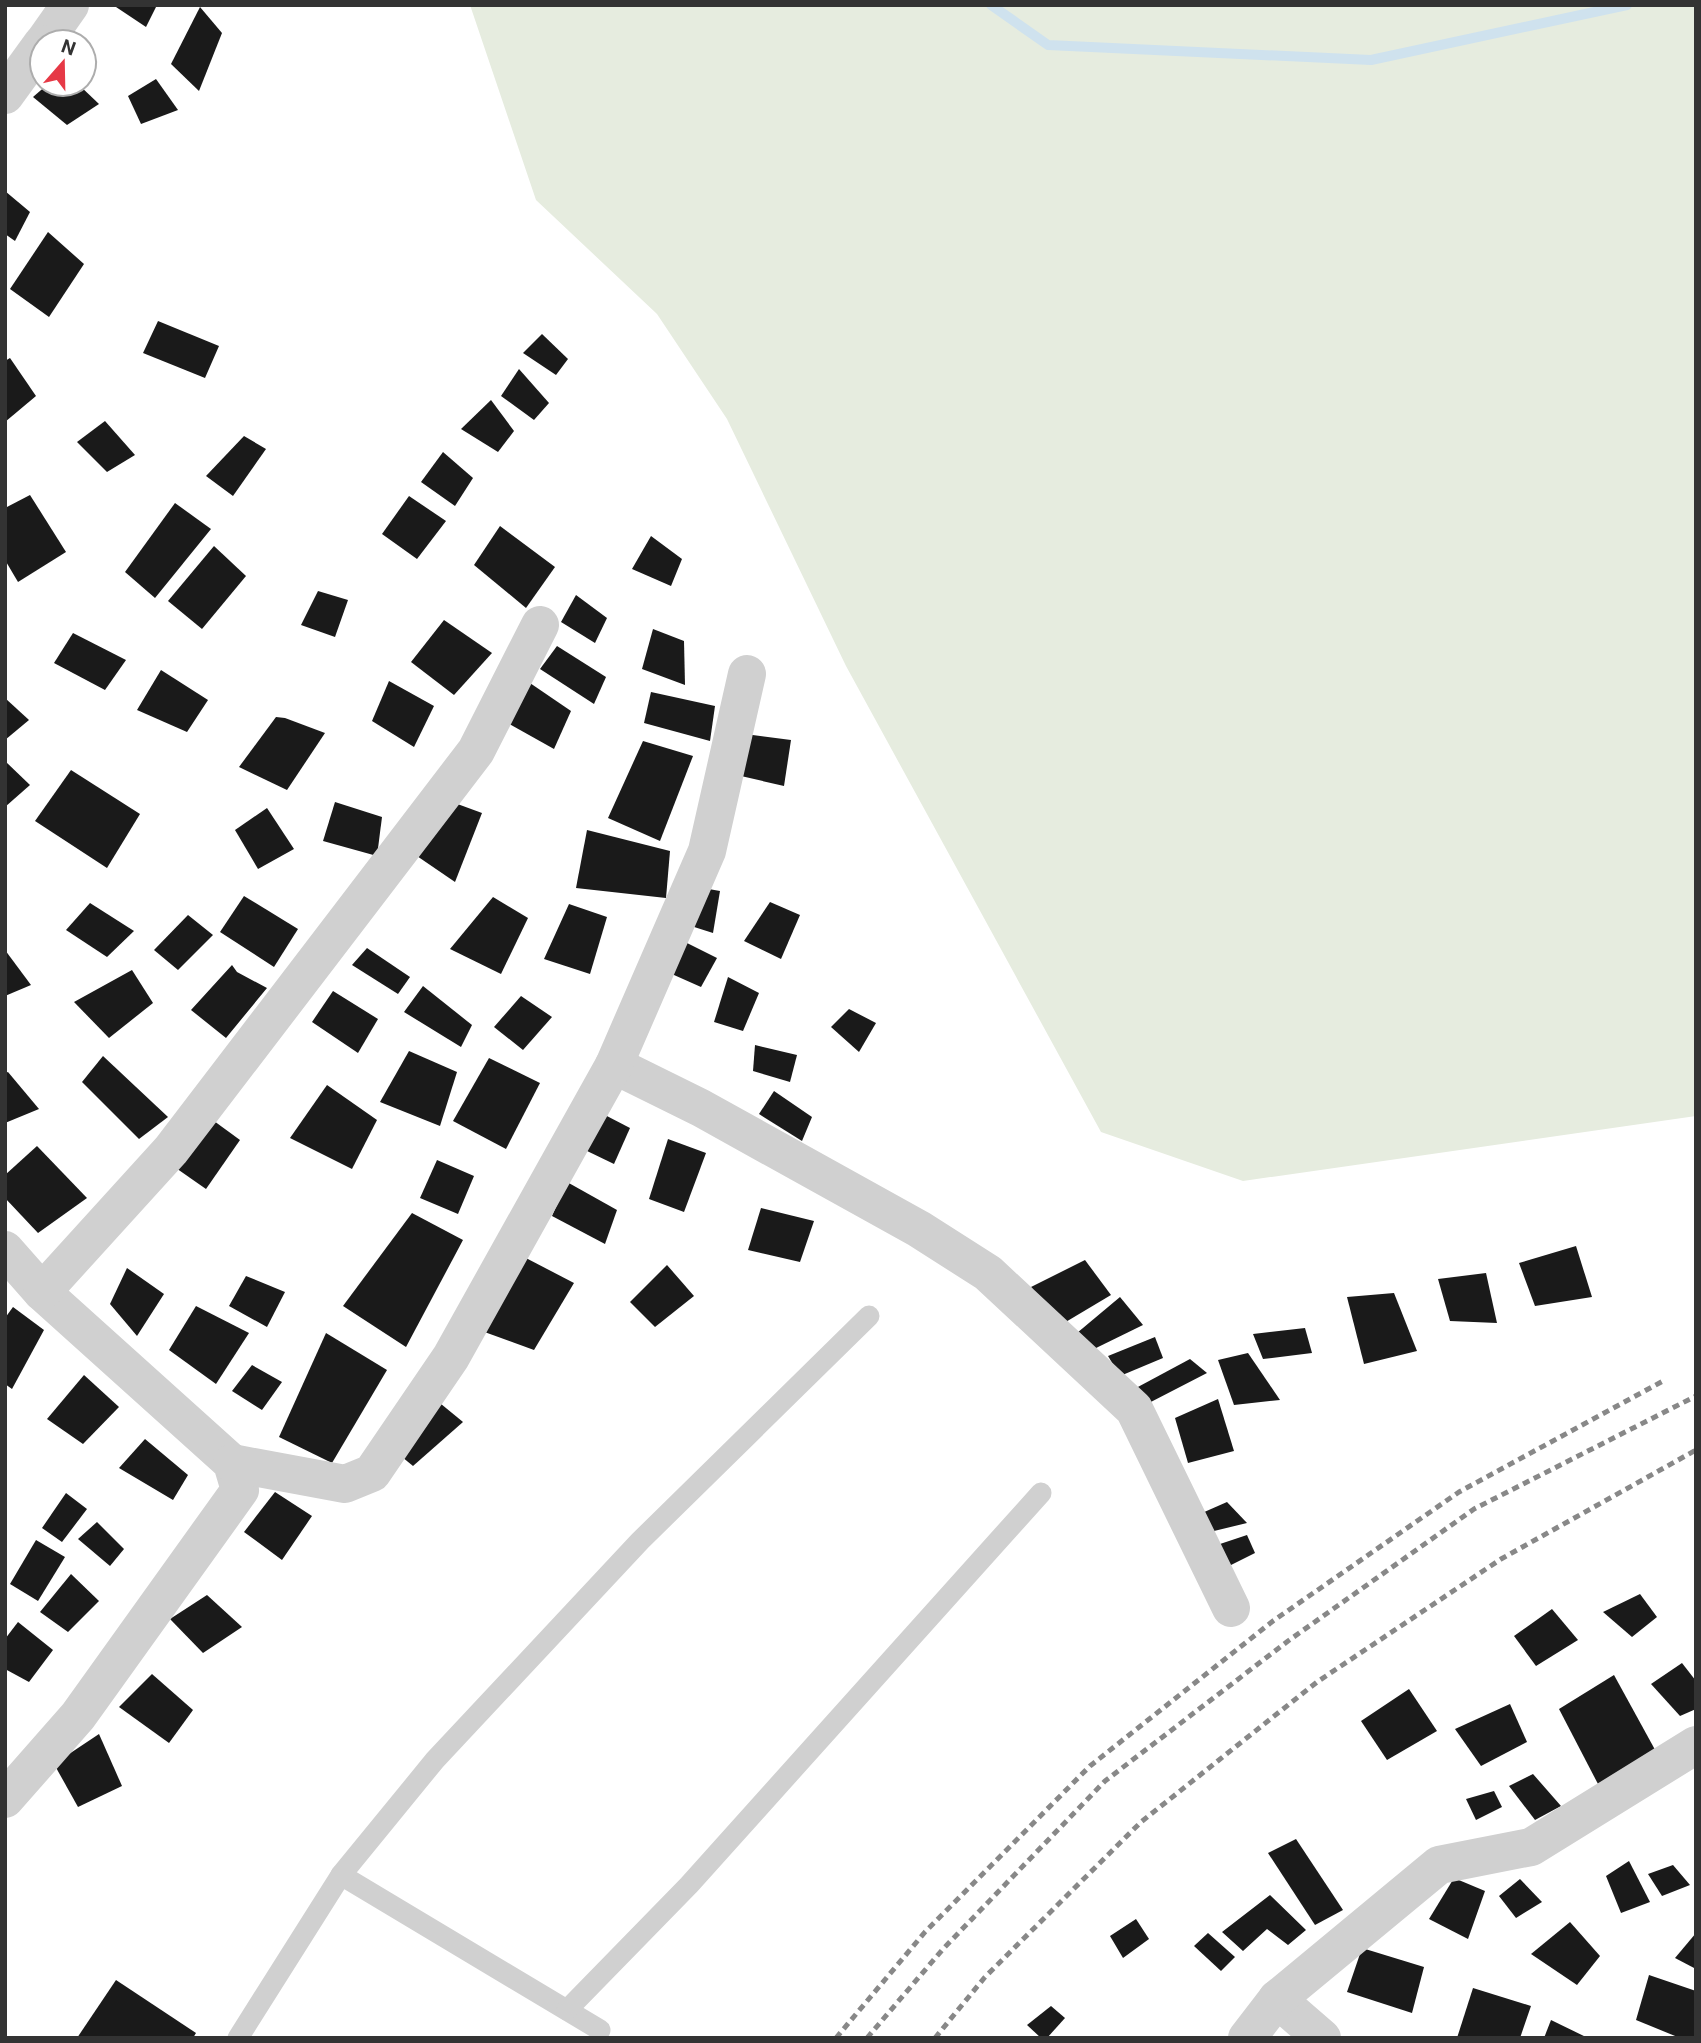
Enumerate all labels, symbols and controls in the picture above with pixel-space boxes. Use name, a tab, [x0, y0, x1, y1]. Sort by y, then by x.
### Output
north arrow	[28, 28, 98, 98]
text: N	[58, 34, 79, 61]

